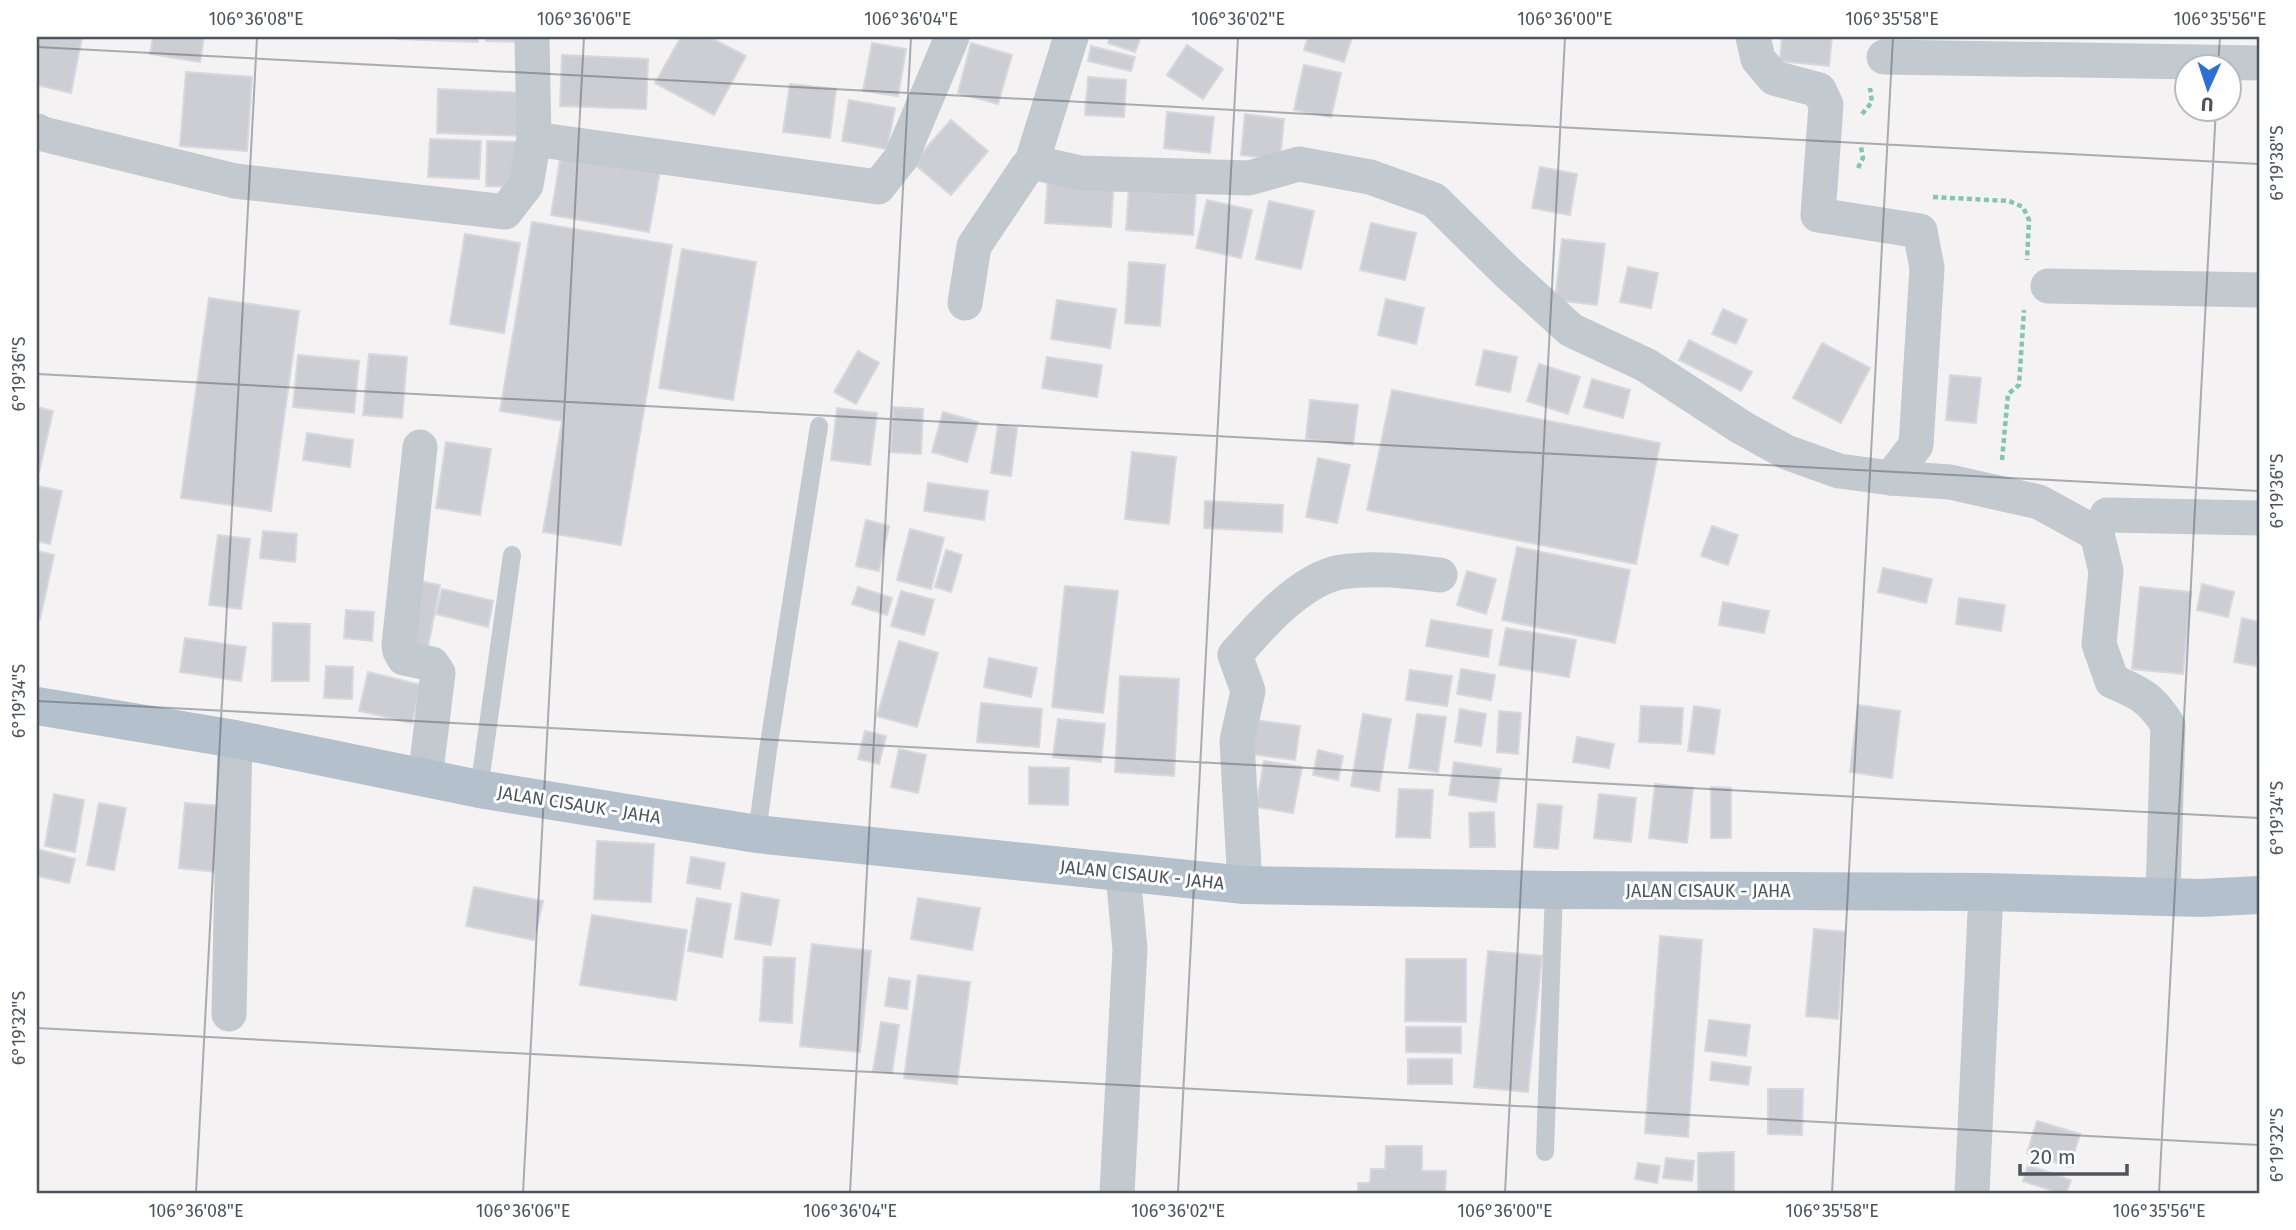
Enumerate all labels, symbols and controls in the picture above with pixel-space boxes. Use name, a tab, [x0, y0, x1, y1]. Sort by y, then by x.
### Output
text: 106°36'08"E	[208, 8, 304, 30]
text: 106°36'06"E	[537, 8, 631, 30]
text: 106°36'04"E	[864, 8, 958, 30]
text: 106°36'02"E	[1191, 8, 1285, 30]
text: 106°36'00"E	[1517, 8, 1613, 30]
text: 106°35'58"E	[1845, 8, 1939, 30]
text: 106°35'56"E	[2173, 8, 2267, 30]
north arrow	[2174, 52, 2244, 122]
text: U	[2200, 93, 2214, 116]
text: 6°19'38"S	[2266, 125, 2288, 201]
text: 6°19'36"S	[8, 336, 30, 412]
text: 6°19'36"S	[2266, 453, 2288, 529]
text: 6°19'34"S	[8, 664, 30, 738]
street label: JALAN CISAUK - JAHA	[496, 781, 663, 829]
text: 6°19'34"S	[2266, 781, 2288, 855]
street label: JALAN CISAUK - JAHA	[1059, 855, 1226, 895]
street label: JALAN CISAUK - JAHA	[1625, 880, 1791, 902]
text: 6°19'32"S	[8, 990, 30, 1065]
text: 6°19'32"S	[2266, 1107, 2288, 1182]
scale bar	[2020, 1132, 2126, 1176]
text: 20 m	[2030, 1144, 2076, 1170]
text: 106°36'08"E	[148, 1200, 244, 1222]
text: 106°36'06"E	[476, 1200, 570, 1222]
text: 106°36'04"E	[803, 1200, 897, 1222]
text: 106°36'02"E	[1131, 1200, 1225, 1222]
text: 106°36'00"E	[1457, 1200, 1553, 1222]
text: 106°35'58"E	[1785, 1200, 1879, 1222]
text: 106°35'56"E	[2112, 1200, 2206, 1222]

